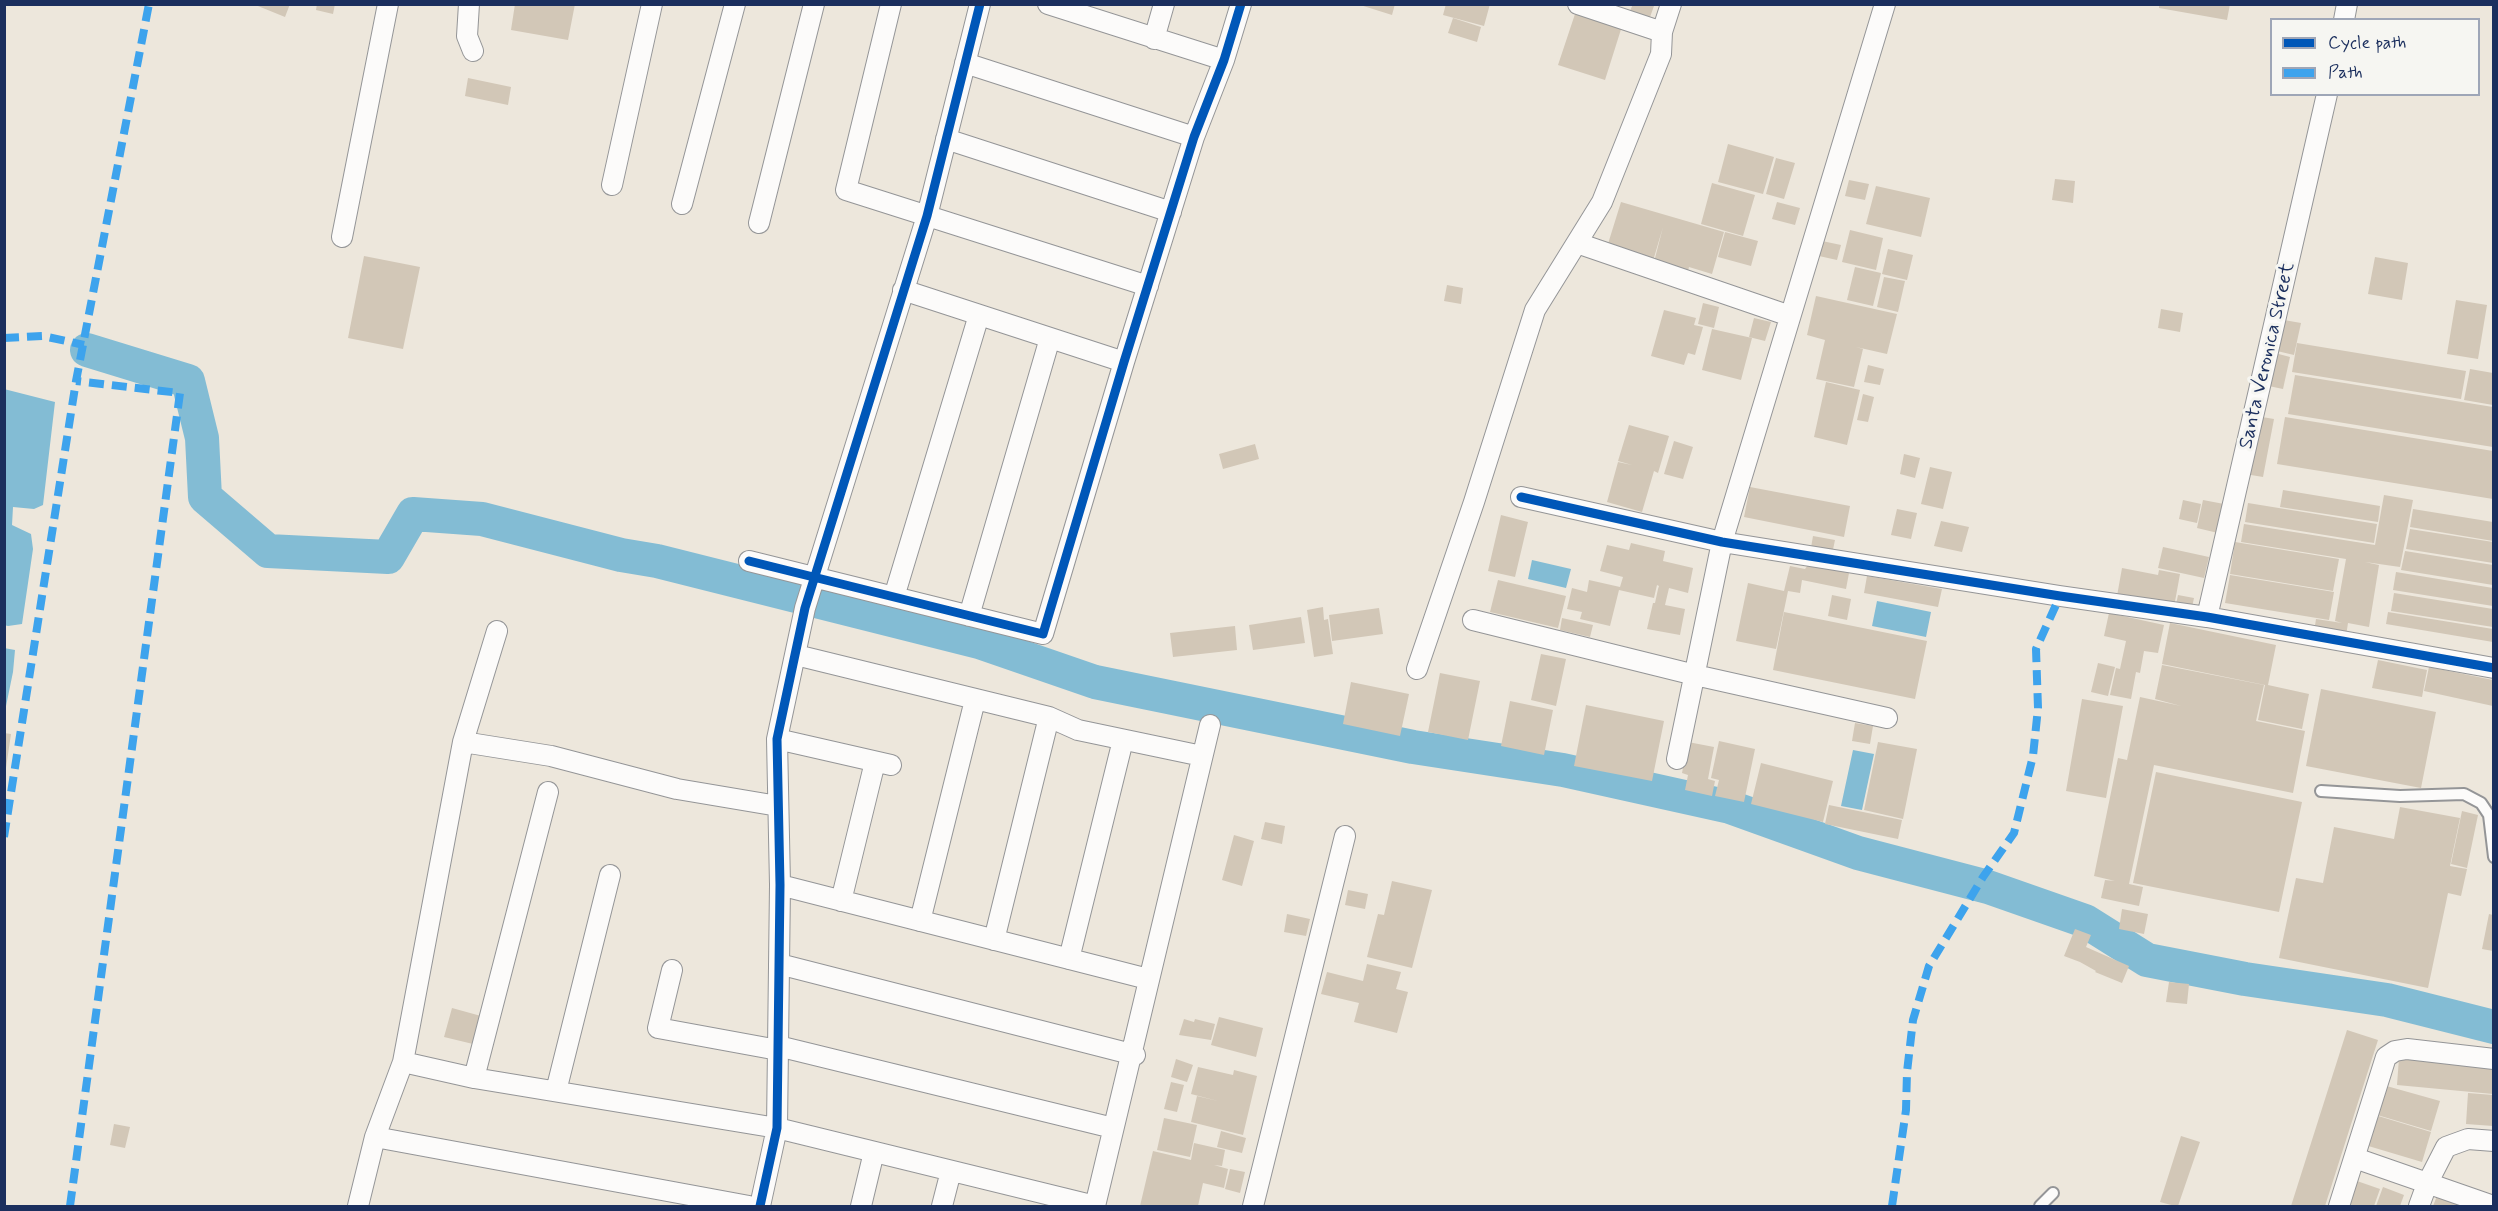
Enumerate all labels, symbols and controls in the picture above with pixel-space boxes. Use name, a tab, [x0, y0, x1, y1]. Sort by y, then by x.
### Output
legend	[2270, 18, 2480, 96]
text: Cycle path	[2328, 31, 2406, 55]
text: Path	[2328, 61, 2363, 85]
street label: Santa Veronica Street	[2235, 261, 2301, 451]

